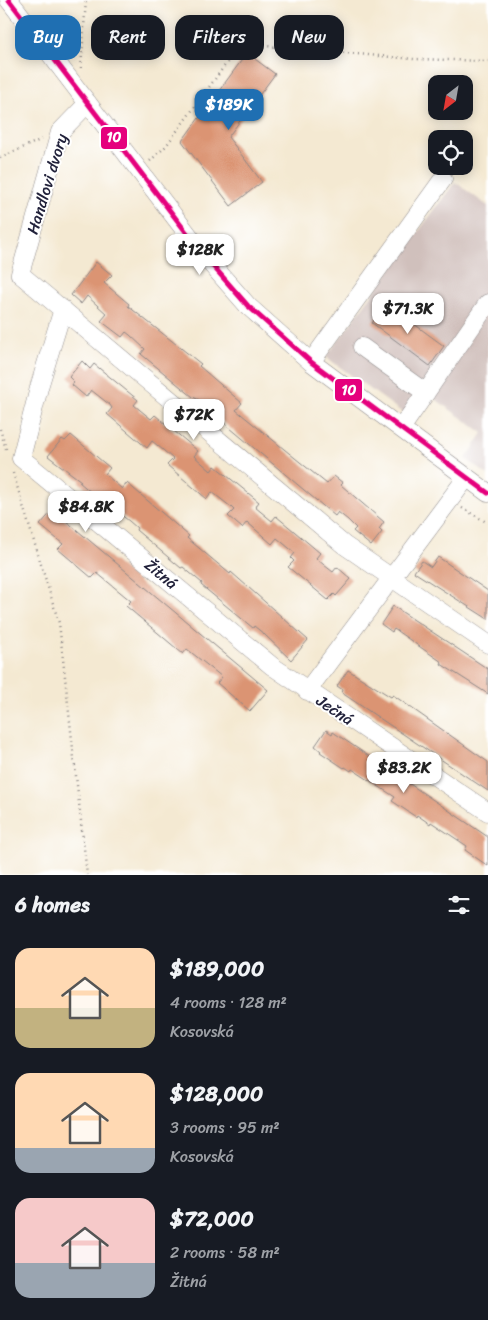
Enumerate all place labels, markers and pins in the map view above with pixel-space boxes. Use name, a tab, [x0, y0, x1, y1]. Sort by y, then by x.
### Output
pin: $189K	[194, 88, 264, 131]
pin: $128K	[165, 234, 235, 276]
pin: $71.3K	[367, 292, 449, 335]
pin: $72K	[164, 398, 224, 441]
pin: $84.8K	[45, 490, 127, 533]
pin: $83.2K	[363, 752, 445, 794]

